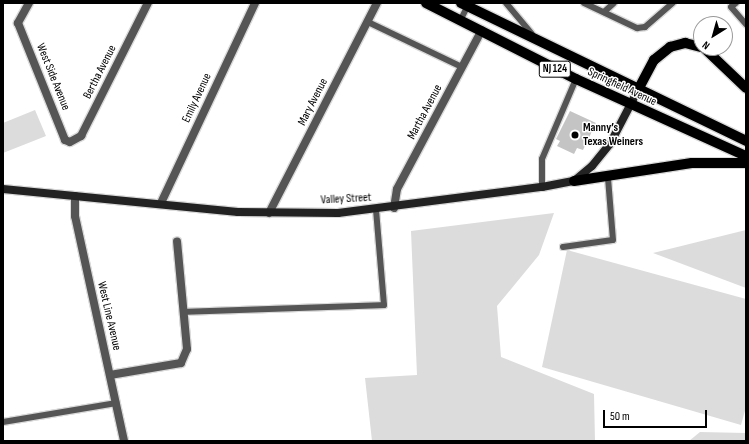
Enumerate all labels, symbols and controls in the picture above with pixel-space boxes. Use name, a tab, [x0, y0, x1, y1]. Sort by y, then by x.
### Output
north arrow	[693, 16, 733, 56]
text: N	[700, 38, 712, 52]
street label: West Side Avenue	[33, 42, 73, 112]
street label: Bertha Avenue	[80, 43, 120, 101]
road number: NJ 124	[538, 60, 572, 78]
street label: Springfield Avenue	[585, 65, 659, 109]
street label: Emily Avenue	[179, 71, 215, 125]
street label: Mary Avenue	[295, 76, 331, 128]
street label: Martha Avenue	[405, 82, 445, 142]
place label: Manny’s Texas Weiners	[583, 121, 643, 149]
marker: Manny’s Texas Weiners	[570, 130, 580, 140]
street label: Valley Street	[320, 190, 372, 208]
street label: West Line Avenue	[94, 280, 124, 352]
scale bar	[605, 402, 709, 428]
text: 50 m	[610, 409, 630, 424]

